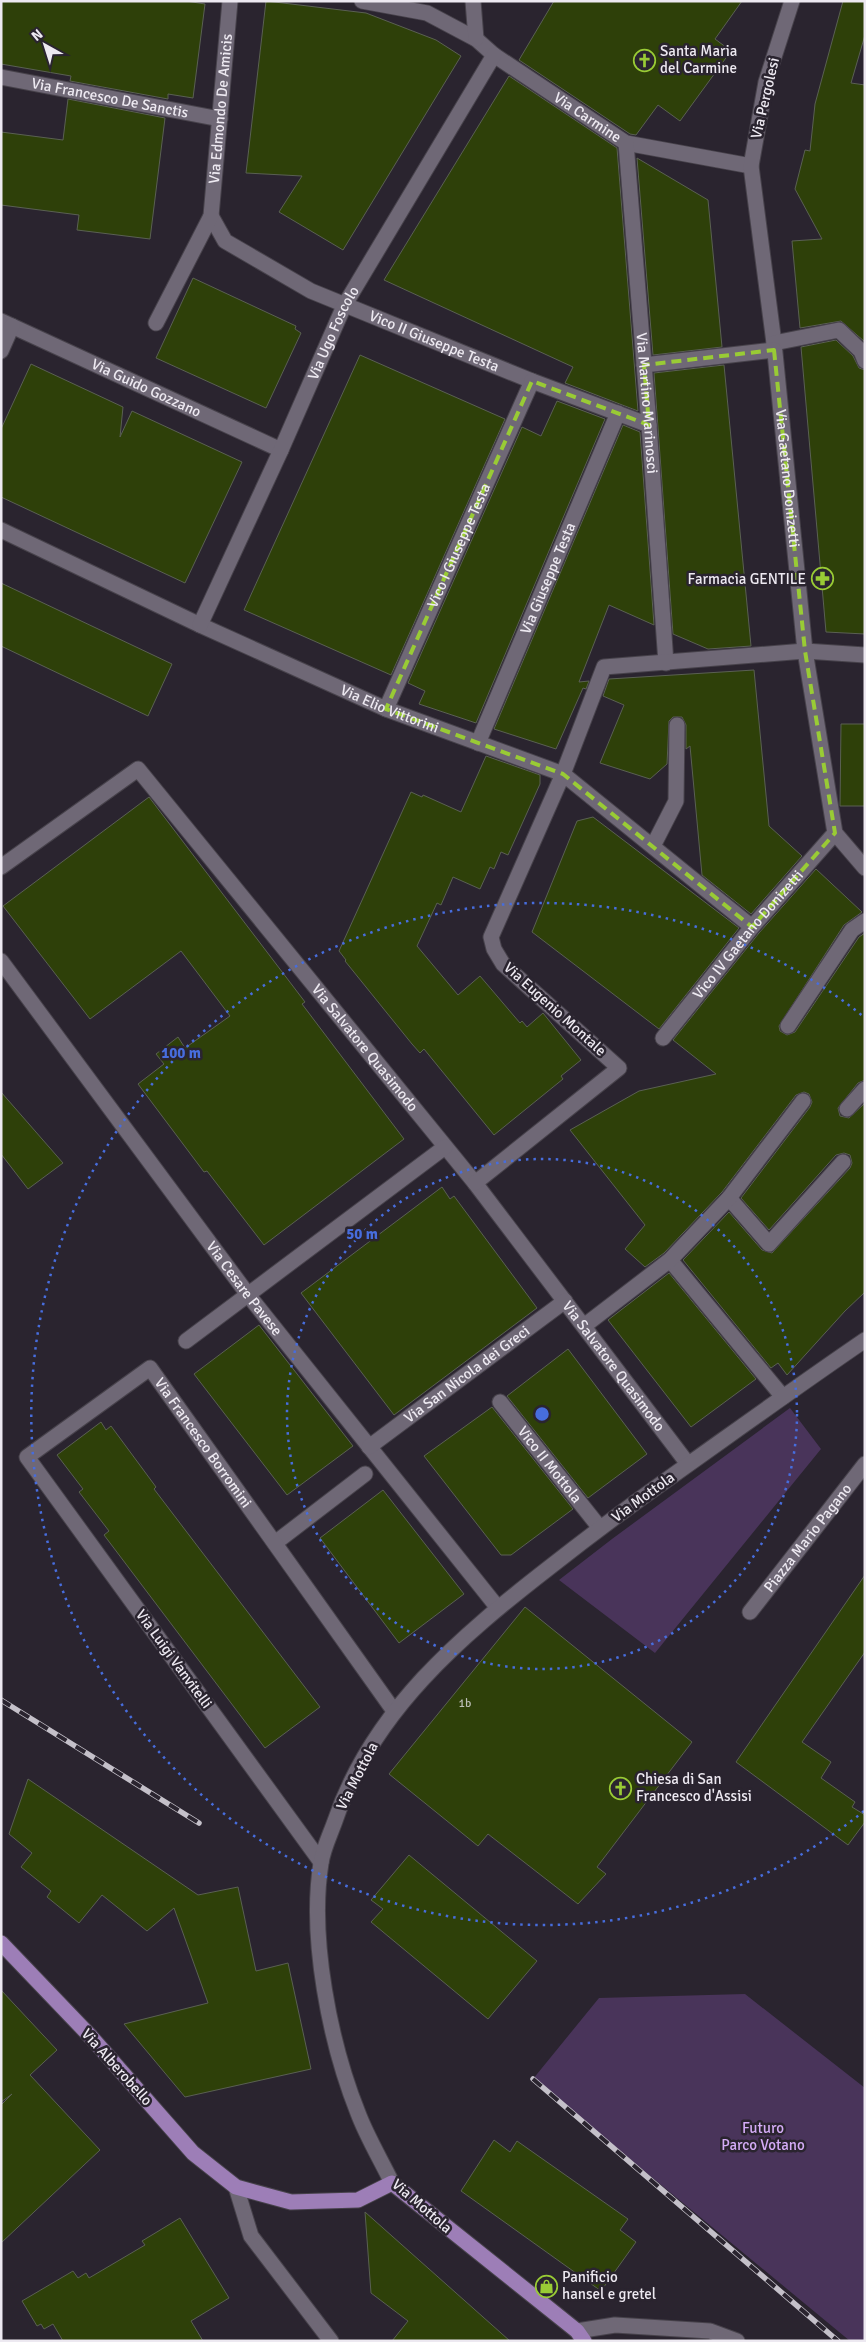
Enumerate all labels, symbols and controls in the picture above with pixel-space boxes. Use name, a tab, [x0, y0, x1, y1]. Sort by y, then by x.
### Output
north arrow	[20, 20, 70, 70]
text: N	[28, 26, 46, 45]
street label: Via Edmondo De Amicis	[205, 32, 236, 185]
place label: Santa Maria del Carmine	[660, 42, 737, 77]
church icon: Santa Maria del Carmine	[632, 48, 656, 72]
street label: Via Pergolesi	[747, 56, 783, 140]
street label: Via Francesco De Sanctis	[30, 74, 190, 122]
street label: Via Carmine	[550, 88, 625, 146]
street label: Via Ugo Foscolo	[304, 283, 363, 383]
street label: Vico II Giuseppe Testa	[366, 307, 502, 376]
street label: Via Martino Marinosci	[632, 332, 661, 474]
street label: Via Guido Gozzano	[89, 355, 204, 421]
street label: Via Gaetano Donizetti	[772, 408, 804, 548]
street label: Vico I Giuseppe Testa	[423, 480, 494, 611]
street label: Via Giuseppe Testa	[516, 520, 580, 637]
pharmacy icon: Farmacia GENTILE	[810, 567, 834, 591]
place label: Farmacia GENTILE	[688, 570, 806, 588]
street label: Via Elio Vittorini	[338, 681, 441, 737]
street label: Vico IV Gaetano Donizetti	[689, 866, 807, 1002]
street label: Via Eugenio Montale	[500, 958, 610, 1060]
street label: Via Salvatore Quasimodo	[308, 981, 422, 1115]
text: 100 m	[161, 1044, 201, 1062]
text: 50 m	[346, 1225, 378, 1243]
street label: Via Cesare Pavese	[203, 1238, 286, 1339]
street label: Via Salvatore Quasimodo	[559, 1297, 669, 1435]
street label: Via San Nicola dei Greci	[400, 1321, 533, 1427]
street label: Via Francesco Borromini	[151, 1374, 256, 1511]
centre of rings	[533, 1405, 551, 1423]
street label: Vico II Mottola	[514, 1423, 586, 1507]
street label: Via Mottola	[608, 1468, 678, 1526]
street label: Piazza Mario Pagano	[760, 1480, 856, 1596]
street label: Via Luigi Vanvitelli	[132, 1606, 216, 1712]
house number: 1b	[459, 1696, 471, 1711]
street label: Via Mottola	[332, 1739, 382, 1813]
place label: Chiesa di San Francesco d'Assisi	[636, 1770, 752, 1805]
church icon: Chiesa di San Francesco d'Assisi	[608, 1776, 632, 1800]
street label: Via Alberobello	[78, 2025, 156, 2109]
park label: Futuro Parco Votano	[721, 2119, 805, 2154]
street label: Via Mottola	[388, 2175, 456, 2237]
place label: Panificio hansel e gretel	[562, 2268, 656, 2303]
shop icon: Panificio hansel e gretel	[534, 2274, 558, 2298]

